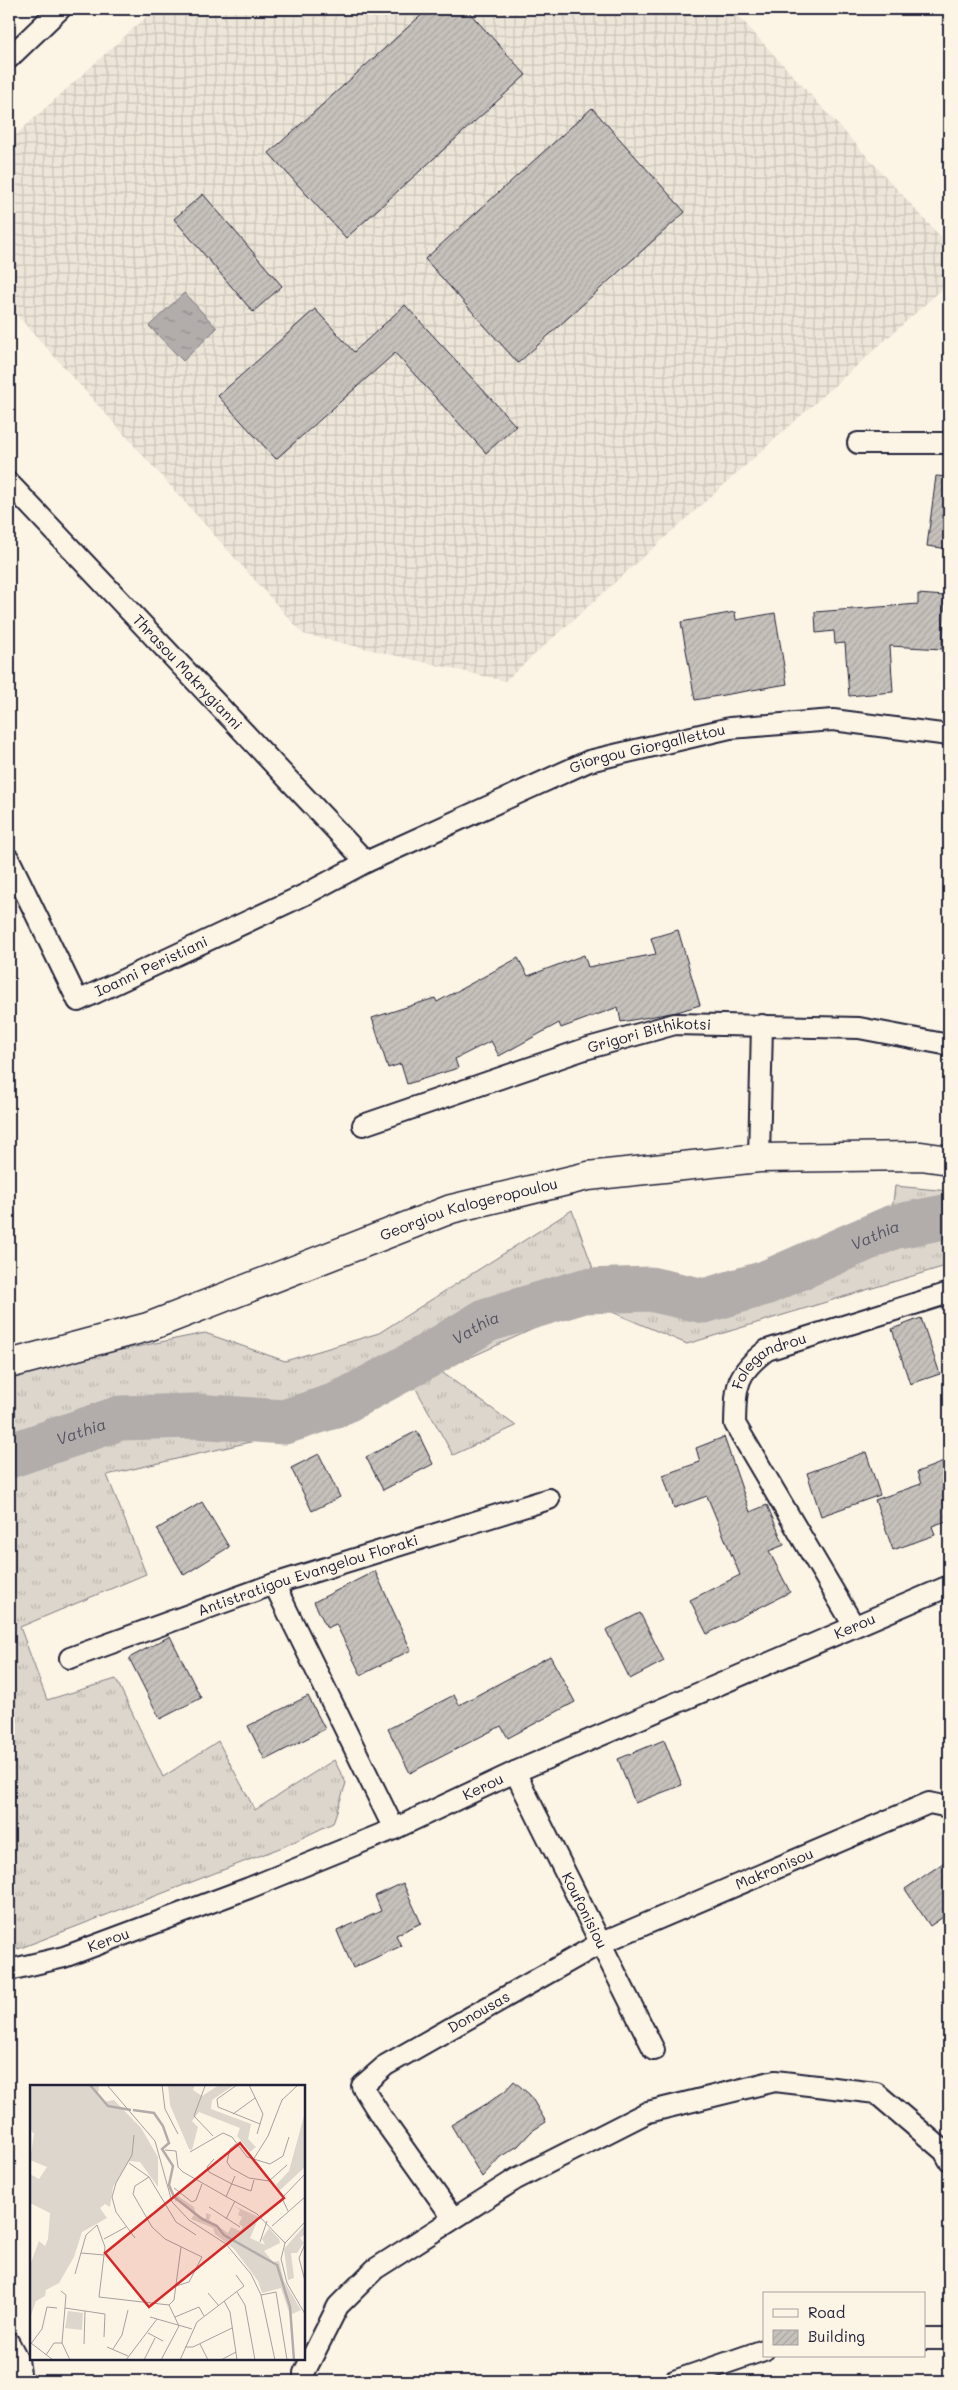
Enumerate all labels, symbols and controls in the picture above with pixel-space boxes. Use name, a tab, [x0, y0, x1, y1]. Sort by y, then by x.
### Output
street label: Thrasou Makrygianni	[129, 610, 247, 734]
street label: Giorgou Giorgallettou	[566, 718, 727, 778]
street label: Ioanni Peristiani	[91, 931, 211, 1001]
street label: Grigori Bithikotsi	[585, 1013, 712, 1057]
street label: Georgiou Kalogeropoulou	[377, 1173, 560, 1245]
water label: Vathia	[847, 1215, 901, 1254]
water label: Vathia	[448, 1306, 501, 1349]
street label: Folegandrou	[727, 1327, 809, 1391]
water label: Vathia	[53, 1413, 109, 1449]
street label: Antistratigou Evangelou Floraki	[195, 1529, 420, 1620]
street label: Kerou	[831, 1608, 878, 1643]
street label: Kerou	[459, 1768, 506, 1804]
street label: Makronisou	[732, 1843, 816, 1894]
street label: Koufonisiou	[558, 1869, 613, 1952]
street label: Kerou	[84, 1923, 132, 1956]
street label: Donousas	[444, 1986, 513, 2037]
inset map	[30, 2085, 305, 2360]
legend	[763, 2292, 926, 2358]
text: Road	[808, 2302, 845, 2322]
text: Building	[808, 2326, 865, 2346]

